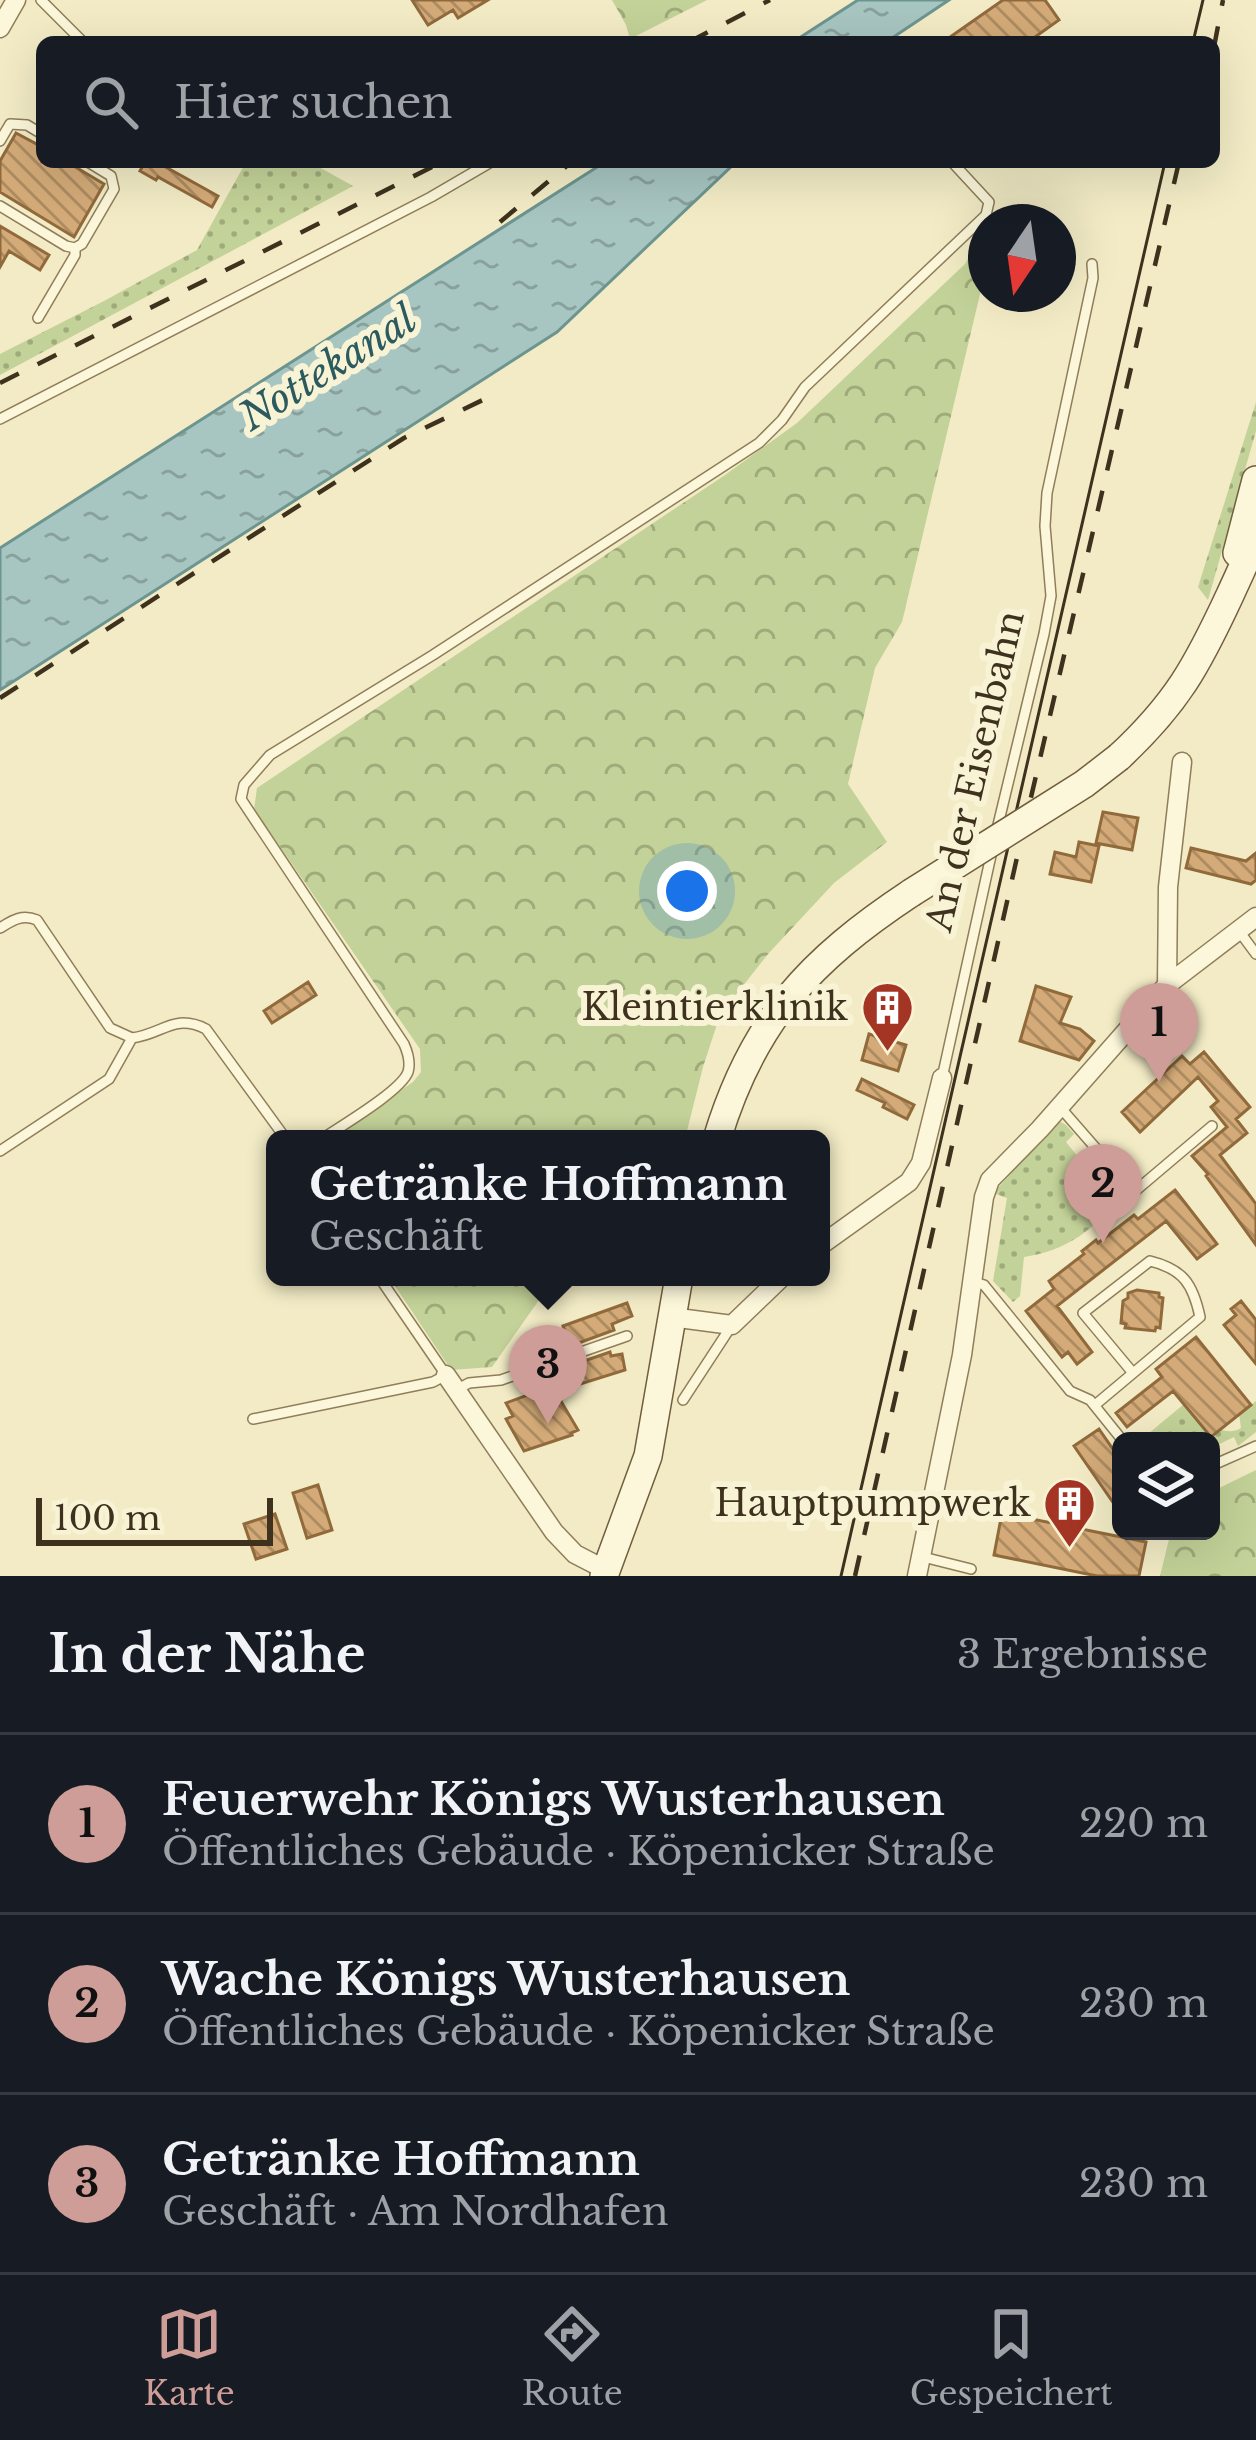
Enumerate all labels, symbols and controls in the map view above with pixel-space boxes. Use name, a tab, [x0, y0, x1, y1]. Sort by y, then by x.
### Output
search box	[36, 36, 1220, 168]
icon: search	[78, 69, 144, 135]
text: Hier suchen	[174, 74, 452, 130]
north arrow	[968, 204, 1076, 312]
water label: Nottekanal	[230, 294, 426, 442]
street label: An der Eisenbahn	[916, 606, 1034, 937]
your location	[657, 861, 717, 921]
building icon: Kleintierklinik	[859, 979, 915, 1053]
pin: 1	[1120, 983, 1198, 1082]
place label: Kleintierklinik	[581, 985, 848, 1030]
popup	[266, 1130, 830, 1286]
pin: 2	[1064, 1144, 1142, 1243]
text: Getränke Hoffmann	[309, 1156, 787, 1212]
text: Geschäft	[309, 1212, 483, 1261]
pin: 3	[509, 1325, 587, 1424]
map controls	[1112, 1432, 1220, 1540]
button: layers	[1112, 1432, 1220, 1540]
building icon: Hauptpumpwerk	[1042, 1475, 1098, 1549]
place label: Hauptpumpwerk	[715, 1481, 1031, 1526]
scale bar	[36, 1492, 273, 1545]
text: 100 m	[54, 1498, 161, 1539]
text: In der Nähe	[48, 1623, 366, 1686]
text: 3 Ergebnisse	[957, 1630, 1208, 1679]
text: Feuerwehr Königs Wusterhausen	[162, 1771, 945, 1827]
text: 1	[78, 1799, 96, 1848]
text: 220 m	[1079, 1799, 1208, 1848]
text: Öffentliches Gebäude · Köpenicker Straße	[162, 1827, 995, 1876]
text: Wache Königs Wusterhausen	[162, 1951, 850, 2007]
text: 2	[74, 1979, 100, 2028]
text: 230 m	[1079, 1979, 1208, 2028]
text: Öffentliches Gebäude · Köpenicker Straße	[162, 2007, 995, 2056]
text: Getränke Hoffmann	[162, 2131, 640, 2187]
text: 3	[75, 2159, 99, 2208]
text: 230 m	[1079, 2159, 1208, 2208]
text: Geschäft · Am Nordhafen	[162, 2187, 669, 2236]
tab: Karte	[144, 2301, 235, 2414]
tab: Route	[522, 2301, 623, 2414]
tab: Gespeichert	[910, 2301, 1112, 2414]

